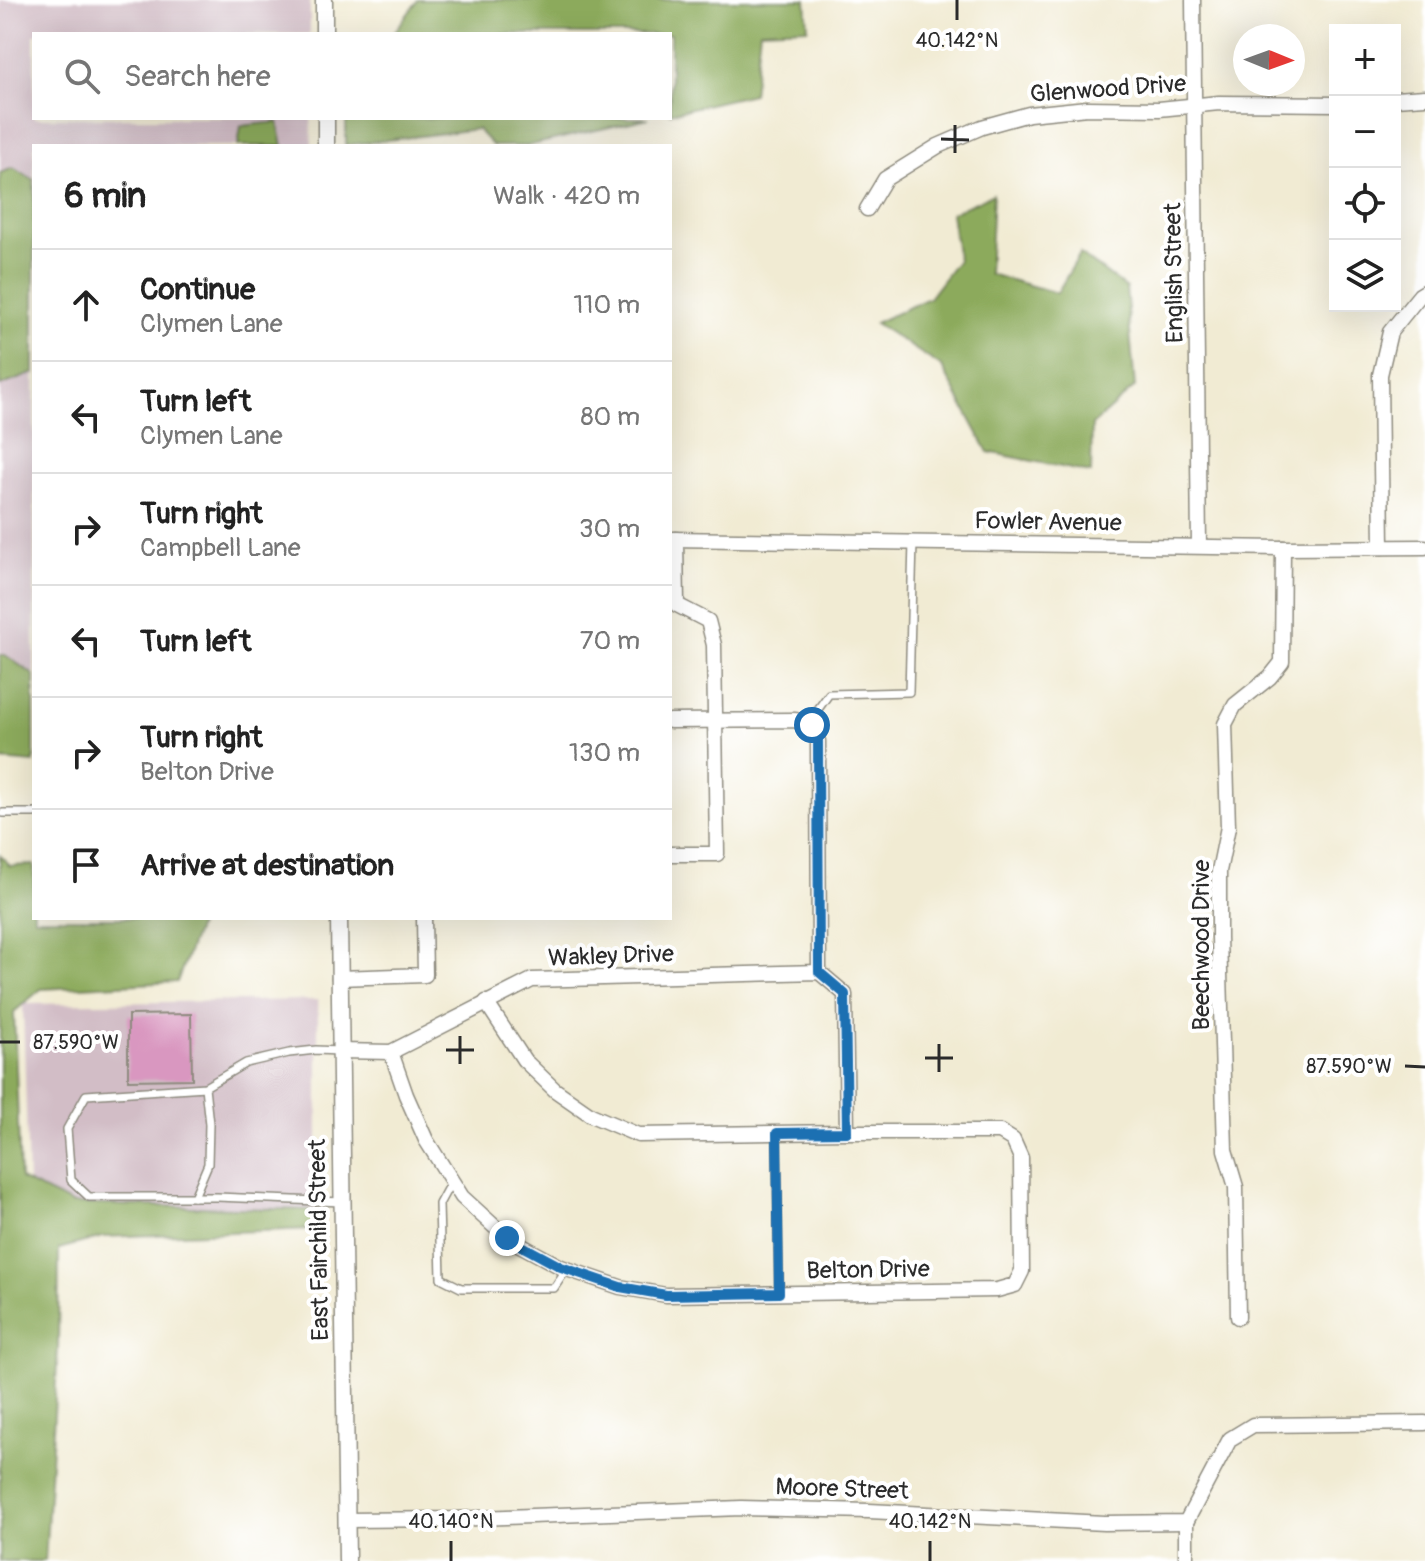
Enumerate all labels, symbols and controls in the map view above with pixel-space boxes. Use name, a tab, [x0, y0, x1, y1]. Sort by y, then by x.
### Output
north arrow	[1233, 24, 1305, 96]
map controls	[1329, 24, 1401, 312]
button: +	[1329, 24, 1401, 96]
text: 40.142°N	[916, 28, 998, 53]
search box	[32, 32, 672, 120]
icon: search	[60, 54, 104, 98]
text: Search here	[124, 58, 271, 95]
street label: Glenwood Drive	[1029, 69, 1187, 109]
button: −	[1329, 96, 1401, 168]
button: locate	[1329, 168, 1401, 240]
text: 6 min	[64, 175, 146, 218]
text: Walk · 420 m	[493, 180, 640, 212]
street label: English Street	[1158, 202, 1190, 343]
button: layers	[1329, 240, 1401, 312]
text: Continue	[140, 271, 255, 308]
icon: ahead	[64, 283, 108, 327]
text: 110 m	[573, 289, 640, 321]
text: Clymen Lane	[140, 308, 283, 340]
text: Turn left	[140, 383, 251, 420]
icon: left	[64, 395, 108, 439]
text: 80 m	[580, 401, 640, 433]
text: Clymen Lane	[140, 420, 283, 452]
text: Turn right	[140, 495, 263, 532]
street label: Fowler Avenue	[974, 506, 1122, 538]
icon: right	[64, 507, 108, 551]
text: 30 m	[579, 513, 640, 545]
text: Campbell Lane	[140, 532, 301, 564]
icon: left	[64, 619, 108, 663]
text: Turn left	[140, 623, 251, 660]
text: 70 m	[580, 625, 640, 657]
route start	[794, 707, 830, 743]
text: Turn right	[140, 719, 263, 756]
icon: right	[64, 731, 108, 775]
text: 130 m	[569, 737, 640, 769]
text: Belton Drive	[140, 756, 274, 788]
icon: arrive	[64, 843, 108, 887]
text: Arrive at destination	[140, 847, 394, 884]
street label: Beechwood Drive	[1187, 859, 1216, 1030]
street label: Wakley Drive	[548, 939, 675, 973]
text: 87.590°W	[33, 1030, 119, 1055]
text: 87.590°W	[1306, 1054, 1392, 1079]
street label: East Fairchild Street	[303, 1138, 335, 1341]
route end	[489, 1220, 525, 1256]
street label: Belton Drive	[806, 1254, 930, 1286]
street label: Moore Street	[775, 1472, 909, 1506]
text: 40.140°N	[409, 1509, 494, 1534]
text: 40.142°N	[889, 1509, 971, 1534]

